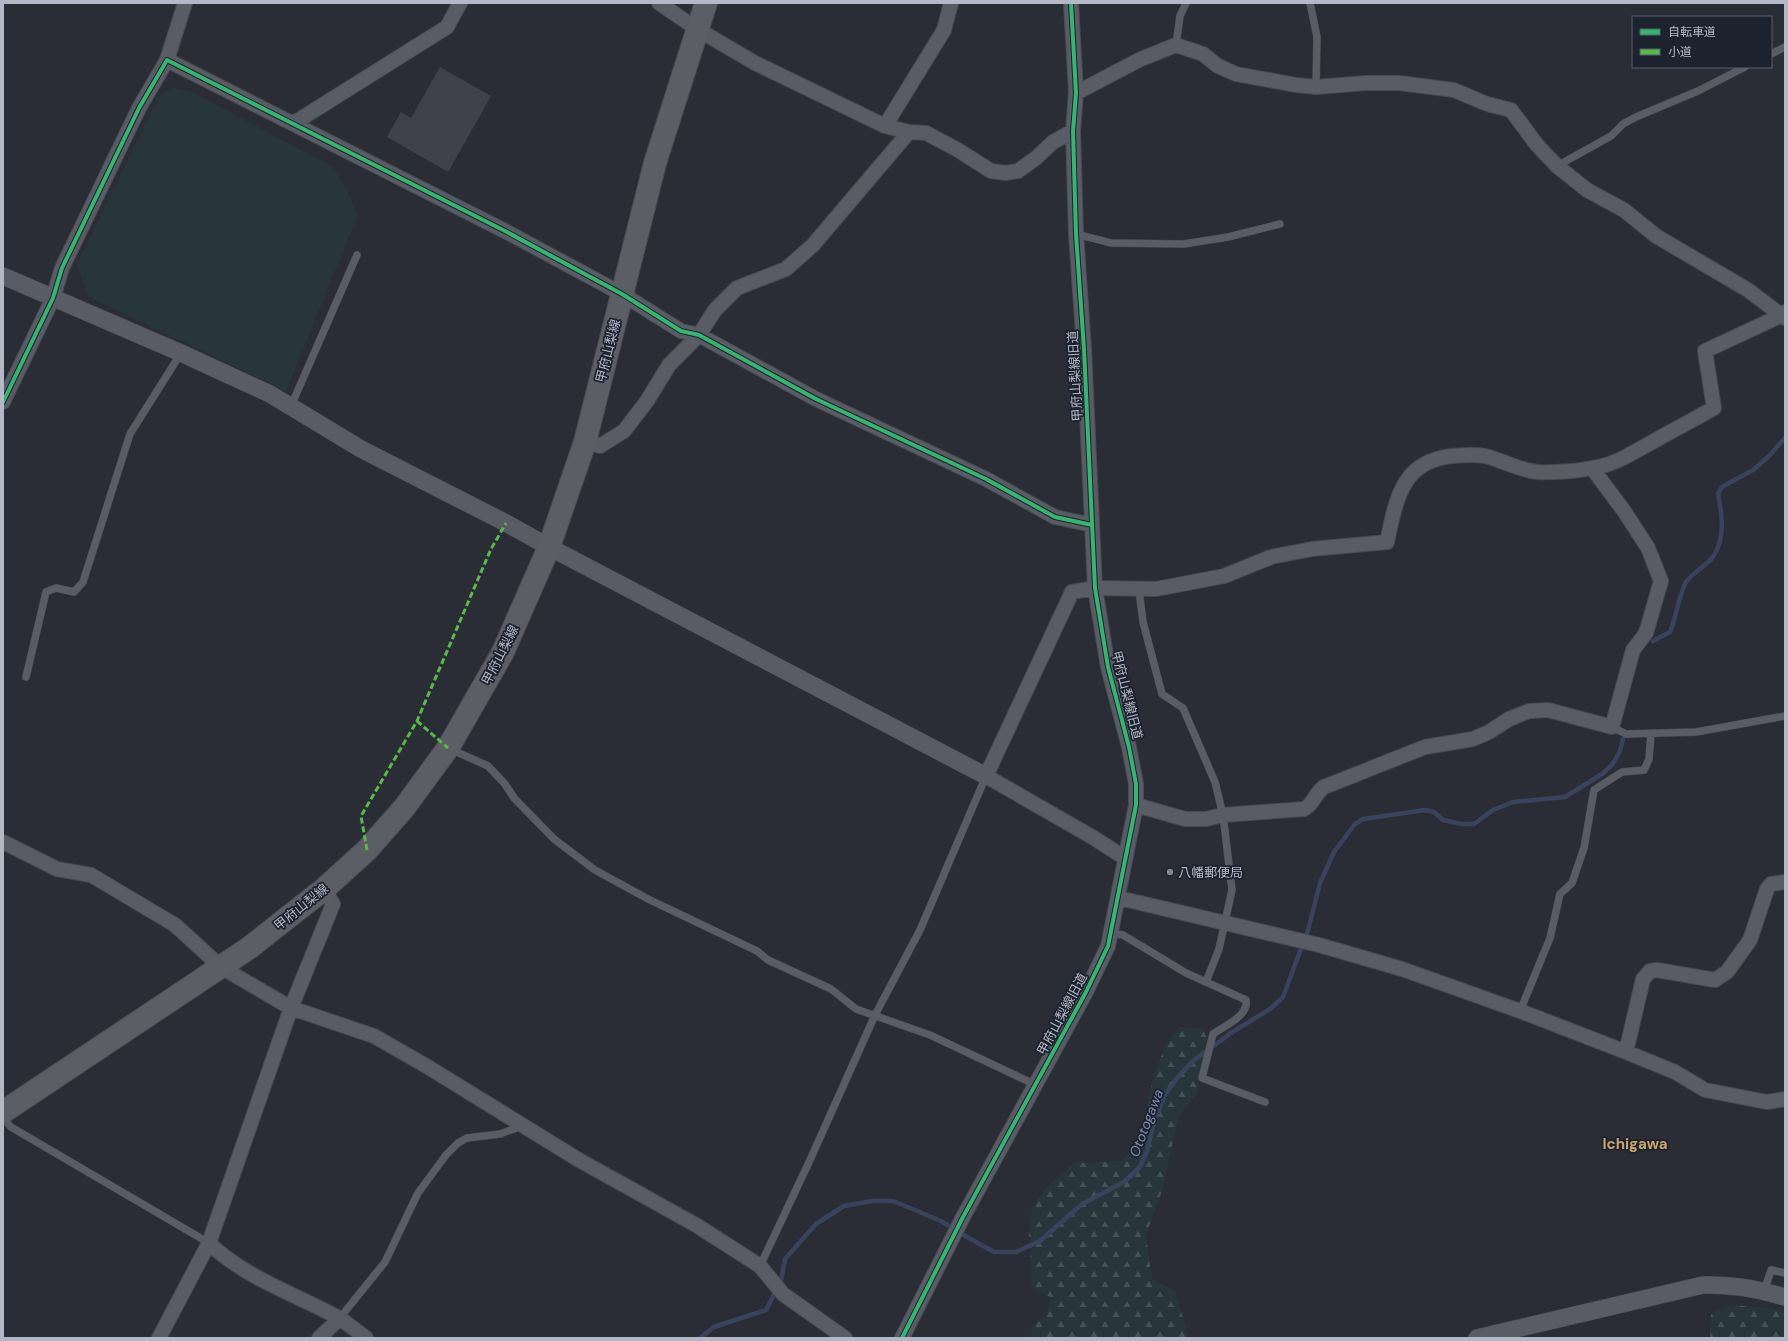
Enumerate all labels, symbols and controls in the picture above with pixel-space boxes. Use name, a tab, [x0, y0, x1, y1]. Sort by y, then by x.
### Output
legend	[1632, 16, 1772, 68]
text: 自転車道	[1668, 24, 1716, 40]
text: 小道	[1668, 44, 1692, 60]
street label: 甲府山梨線	[592, 317, 624, 385]
street label: 甲府山梨線旧道	[1064, 330, 1086, 422]
street label: 甲府山梨線	[478, 622, 522, 688]
street label: 甲府山梨線旧道	[1108, 649, 1146, 741]
place label: 八幡郵便局	[1178, 864, 1243, 881]
marker: 八幡郵便局	[1165, 867, 1175, 877]
street label: 甲府山梨線	[270, 880, 332, 934]
street label: 甲府山梨線旧道	[1033, 970, 1091, 1058]
water label: Ototogawa	[1125, 1086, 1167, 1160]
district label: Ichigawa	[1603, 1134, 1667, 1154]

